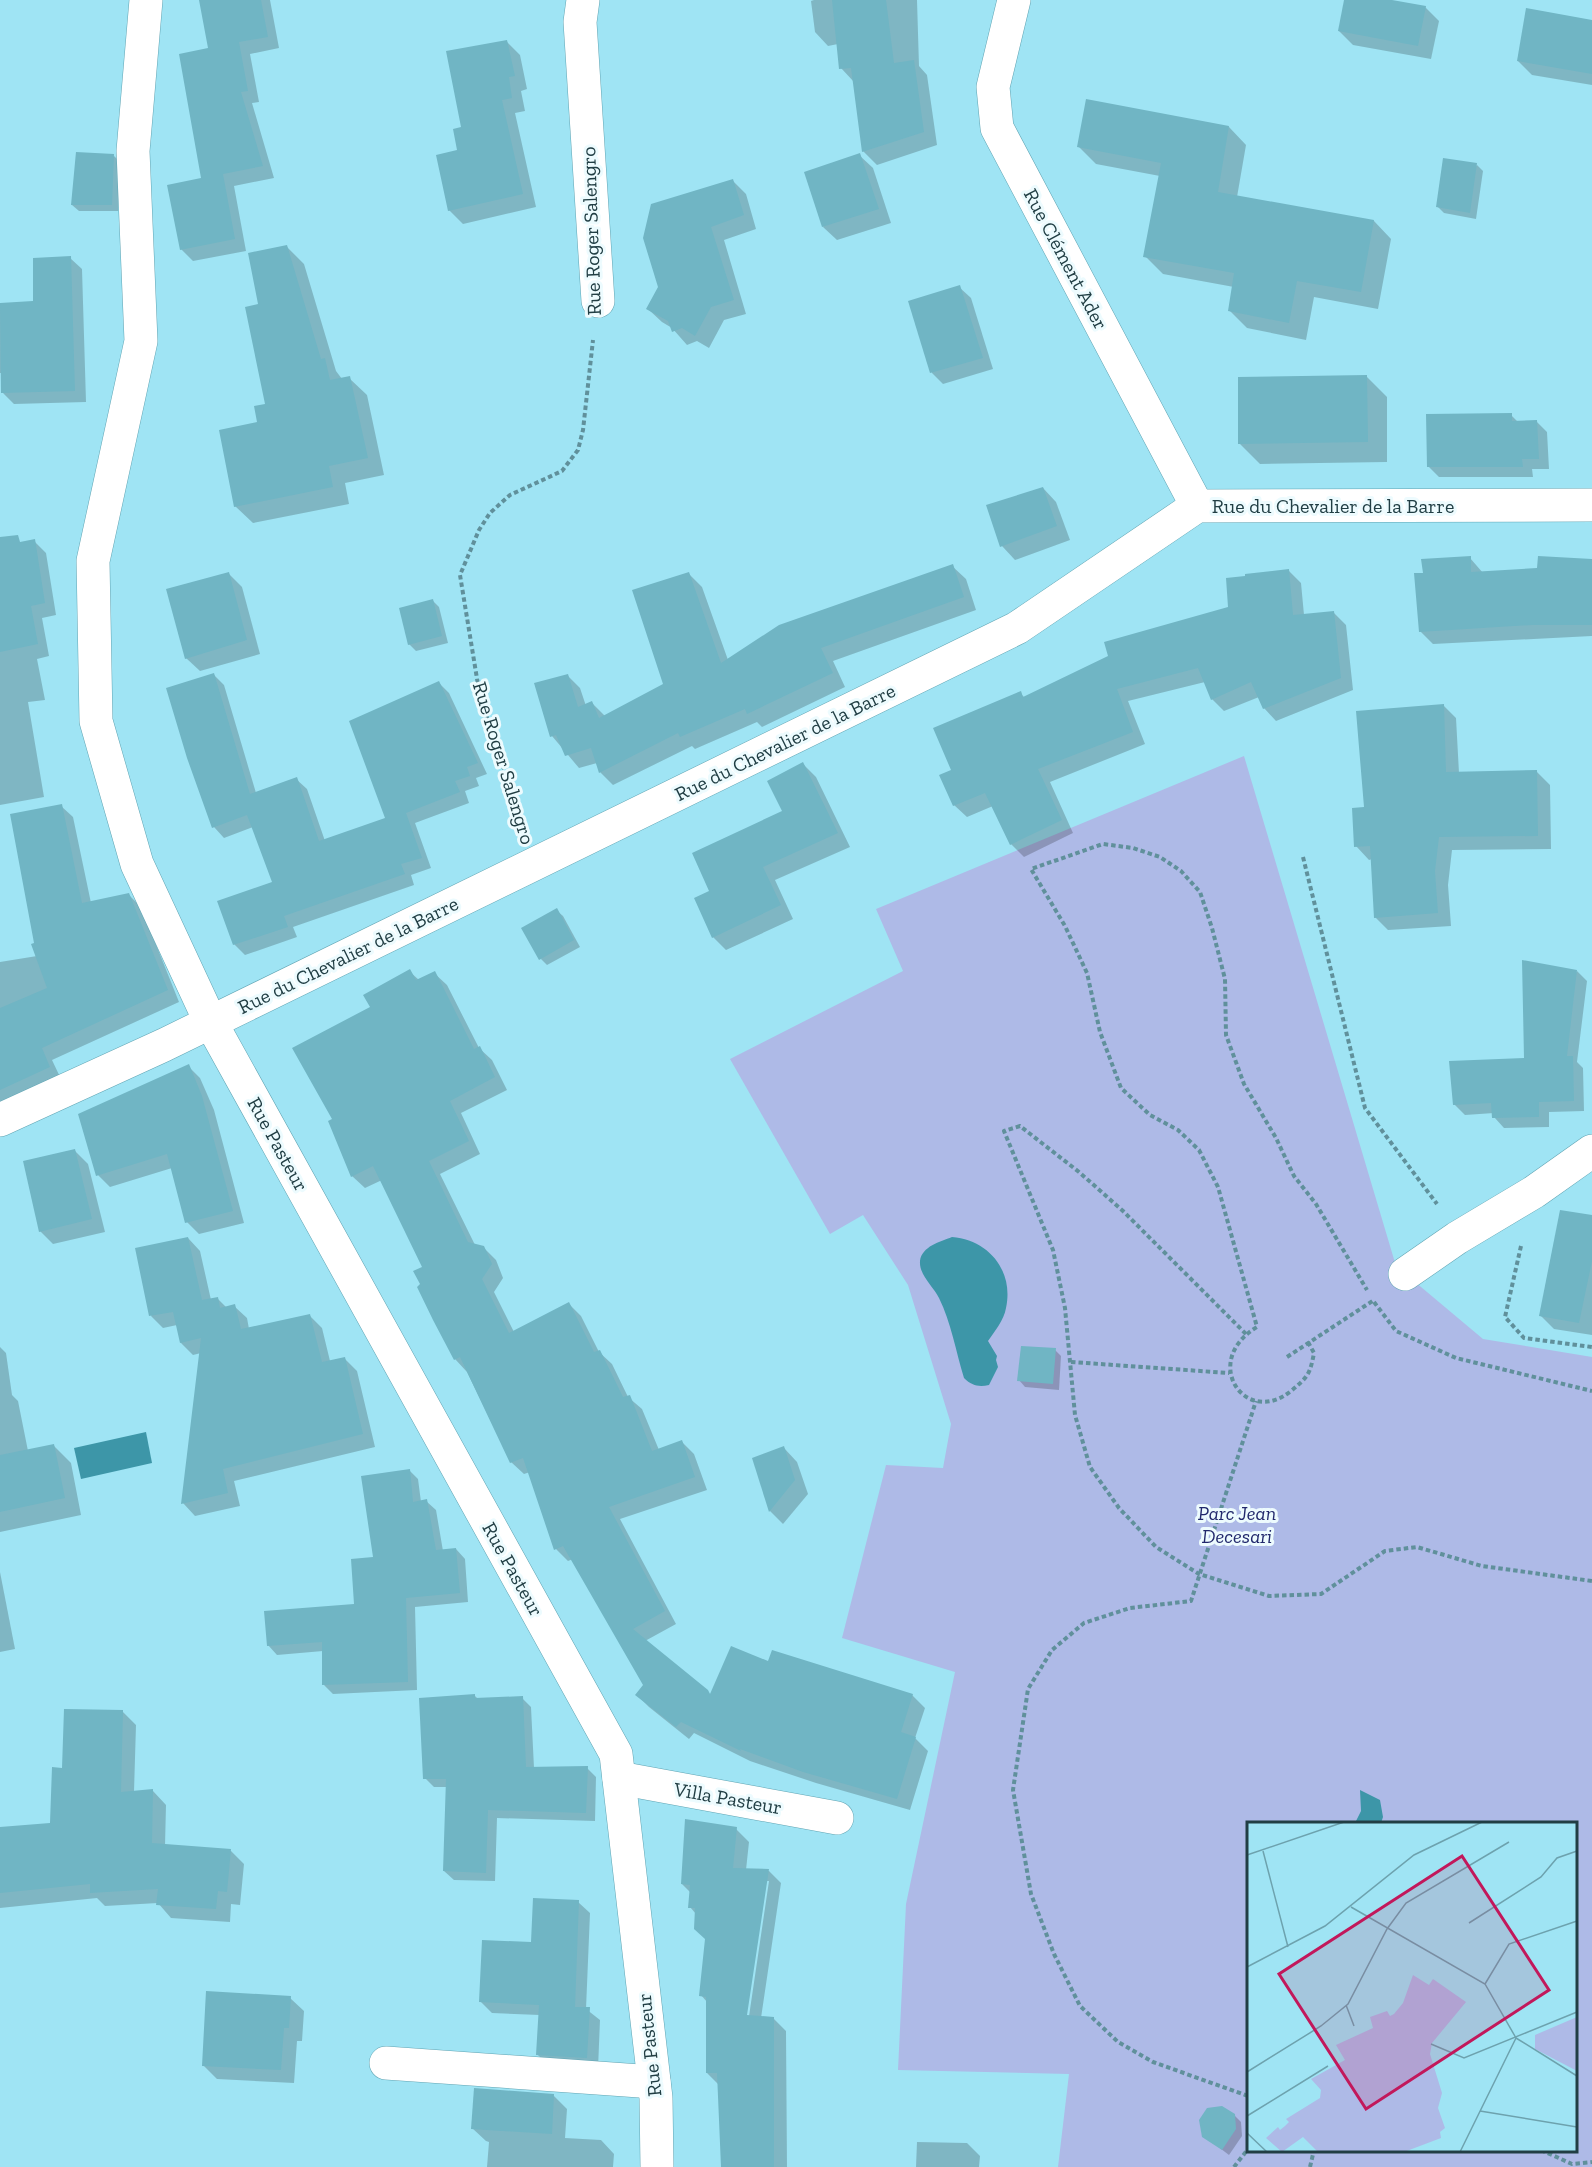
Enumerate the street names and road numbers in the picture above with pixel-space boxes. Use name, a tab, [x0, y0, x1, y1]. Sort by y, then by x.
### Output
street label: Rue Roger Salengro	[576, 146, 606, 316]
street label: Rue Clément Ader	[1019, 184, 1113, 334]
street label: Rue du Chevalier de la Barre	[1212, 494, 1454, 518]
street label: Rue du Chevalier de la Barre	[671, 678, 899, 806]
street label: Rue Roger Salengro	[468, 679, 540, 847]
street label: Rue du Chevalier de la Barre	[234, 891, 462, 1019]
street label: Rue Pasteur	[242, 1093, 314, 1195]
street label: Rue Pasteur	[477, 1518, 549, 1620]
street label: Villa Pasteur	[671, 1777, 784, 1819]
street label: Rue Pasteur	[632, 1992, 666, 2098]

